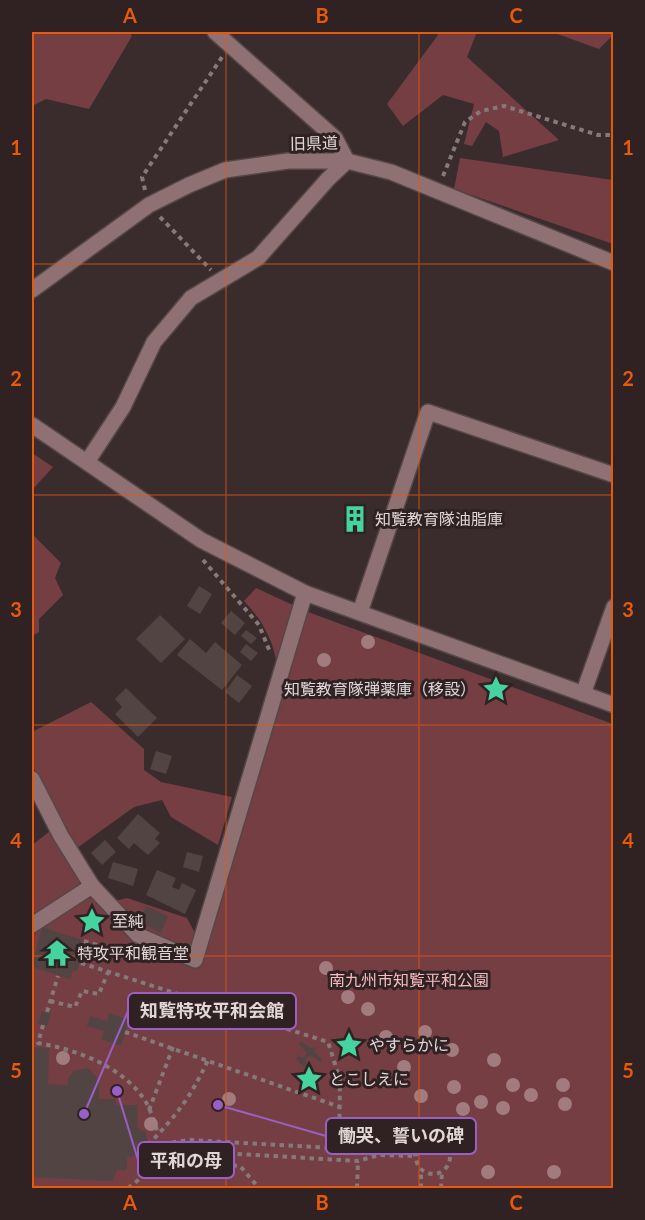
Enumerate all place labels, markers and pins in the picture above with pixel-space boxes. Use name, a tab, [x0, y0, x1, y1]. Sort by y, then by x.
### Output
building icon: 知覧教育隊油脂庫	[340, 504, 370, 534]
place label: 知覧教育隊油脂庫	[375, 509, 503, 528]
place icon: 知覧教育隊弾薬庫（移設）	[481, 674, 511, 704]
place label: 知覧教育隊弾薬庫（移設）	[284, 679, 476, 698]
place icon: 至純	[77, 906, 107, 936]
place label: 至純	[112, 911, 144, 930]
temple icon: 特攻平和観音堂	[42, 938, 72, 968]
place label: 特攻平和観音堂	[77, 943, 189, 962]
callout: 知覧特攻平和会館	[128, 993, 296, 1029]
place icon: やすらかに	[334, 1030, 364, 1060]
place label: やすらかに	[369, 1035, 449, 1054]
place icon: とこしえに	[294, 1064, 324, 1094]
place label: とこしえに	[329, 1069, 409, 1088]
callout: 慟哭、誓いの碑	[326, 1118, 476, 1154]
callout: 平和の母	[138, 1142, 234, 1178]

